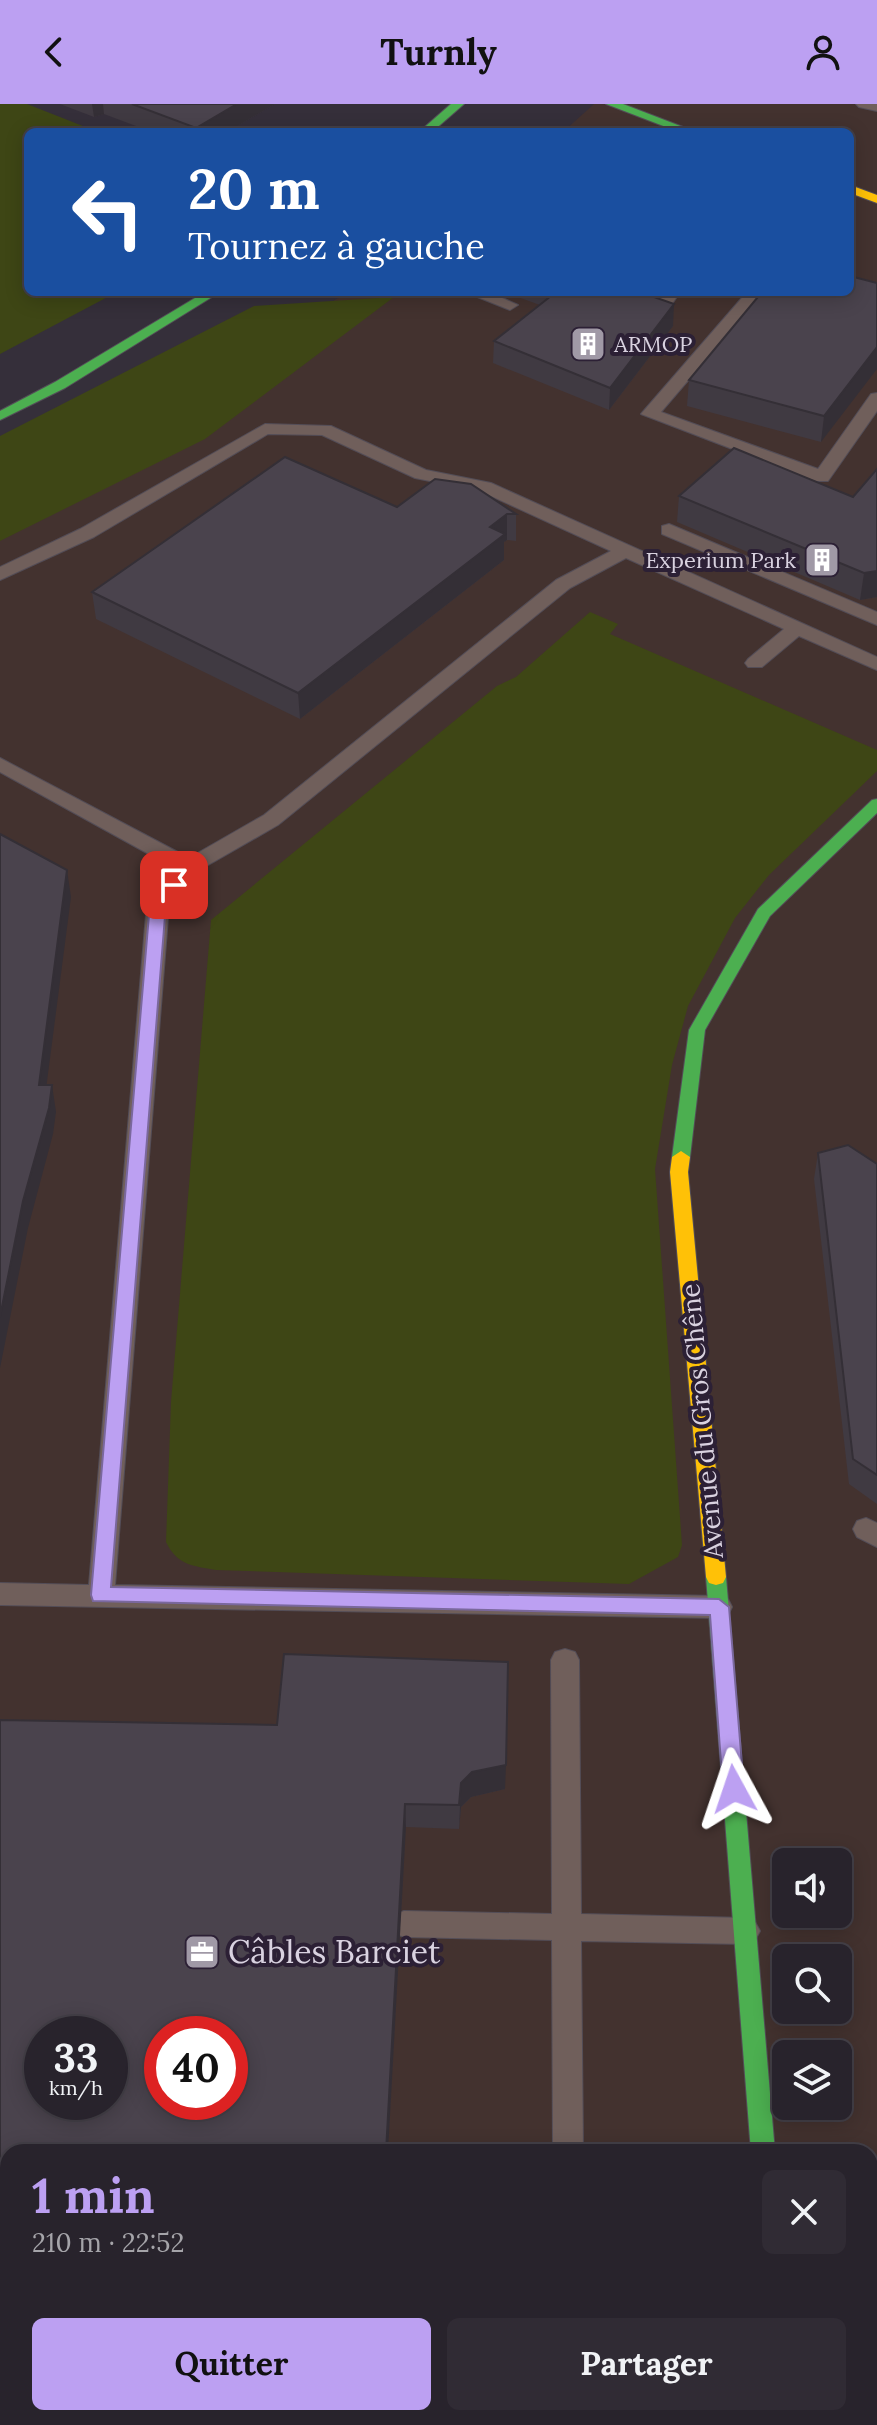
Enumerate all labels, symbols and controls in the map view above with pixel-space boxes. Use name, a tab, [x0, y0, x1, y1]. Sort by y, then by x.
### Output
text: Turnly	[380, 29, 497, 75]
icon: back	[32, 30, 76, 74]
icon: person	[801, 30, 845, 74]
text: 20 m	[188, 153, 320, 224]
icon: left	[56, 160, 160, 264]
text: Tournez à gauche	[188, 223, 485, 269]
building icon: ARMOP	[569, 325, 607, 363]
place label: ARMOP	[613, 330, 692, 358]
building icon: Experium Park	[803, 541, 841, 579]
place label: Experium Park	[646, 546, 796, 574]
pin	[140, 851, 208, 919]
icon: arrive	[152, 863, 196, 907]
street label: Avenue du Gros Chêne	[673, 1282, 730, 1561]
position arrow	[692, 1747, 776, 1831]
map controls	[772, 1848, 852, 2120]
button: sound	[772, 1848, 852, 1928]
place label: Câbles Barciet	[228, 1931, 441, 1972]
office icon: Câbles Barciet	[183, 1933, 221, 1971]
button: search	[772, 1944, 852, 2024]
speed limit sign: 40	[144, 2016, 248, 2120]
text: 33	[54, 2032, 98, 2083]
button: layers	[772, 2040, 852, 2120]
text: km/h	[49, 2075, 103, 2100]
text: 1 min	[32, 2165, 155, 2226]
button: close	[762, 2170, 846, 2254]
text: 210 m · 22:52	[32, 2226, 184, 2259]
button: Quitter	[32, 2318, 431, 2410]
button: Partager	[447, 2318, 846, 2410]

